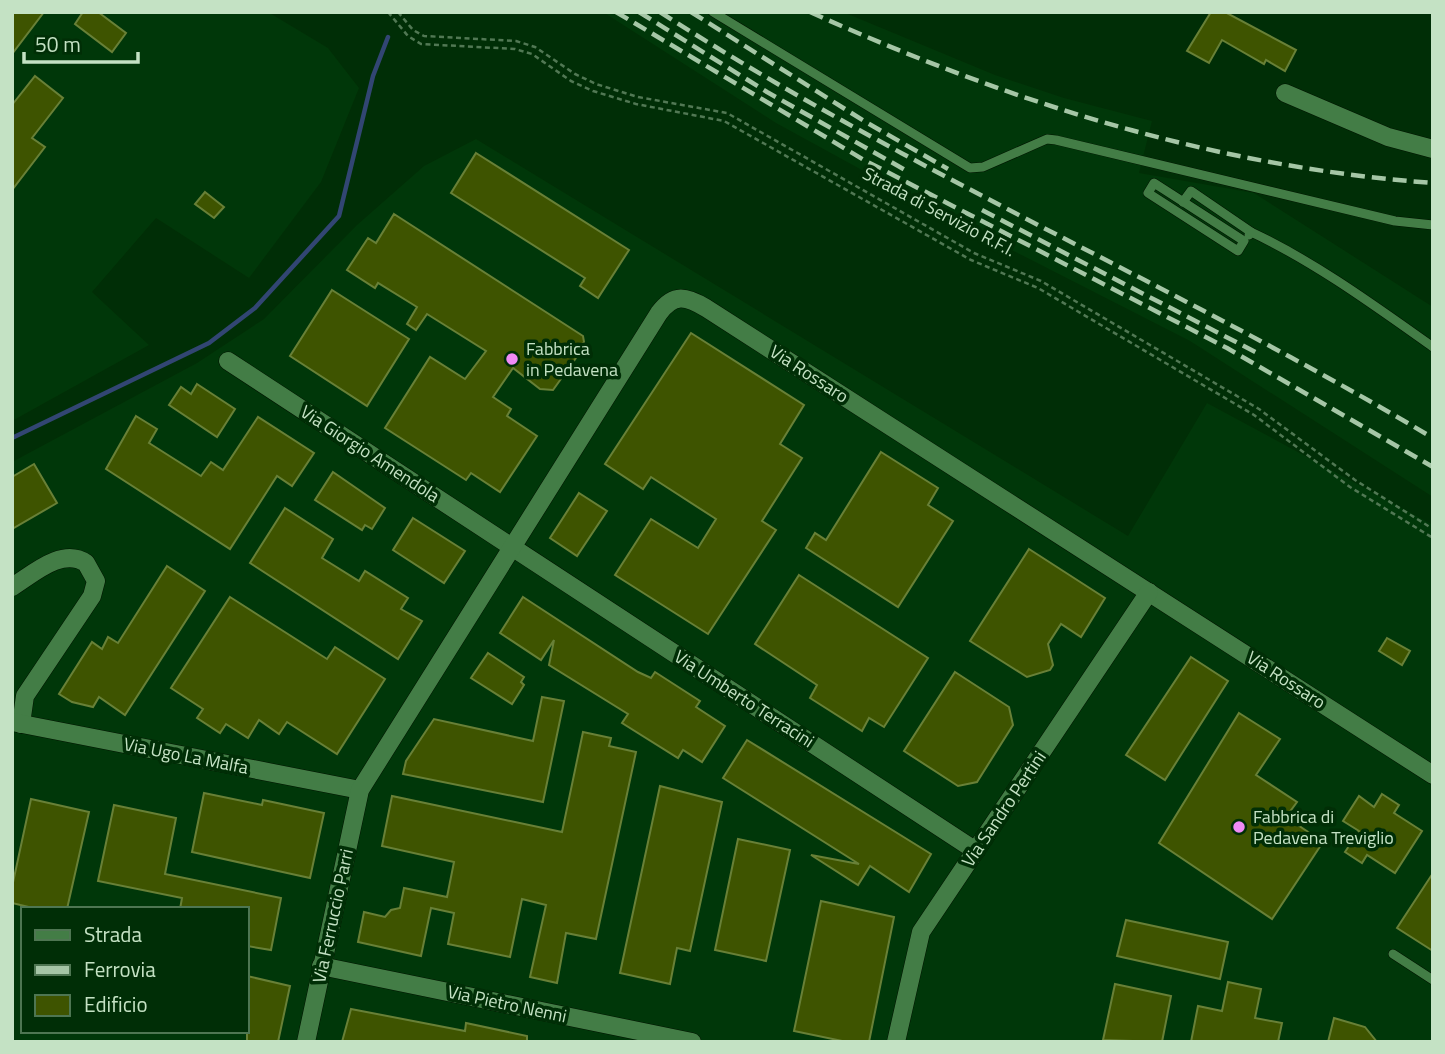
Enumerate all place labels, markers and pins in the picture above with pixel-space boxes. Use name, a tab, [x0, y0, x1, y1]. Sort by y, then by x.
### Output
place label: Fabbrica in Pedavena	[526, 335, 618, 383]
marker: Fabbrica in Pedavena	[504, 351, 520, 367]
place label: Fabbrica di Pedavena Treviglio	[1253, 803, 1394, 851]
marker: Fabbrica di Pedavena Treviglio	[1231, 819, 1247, 835]

